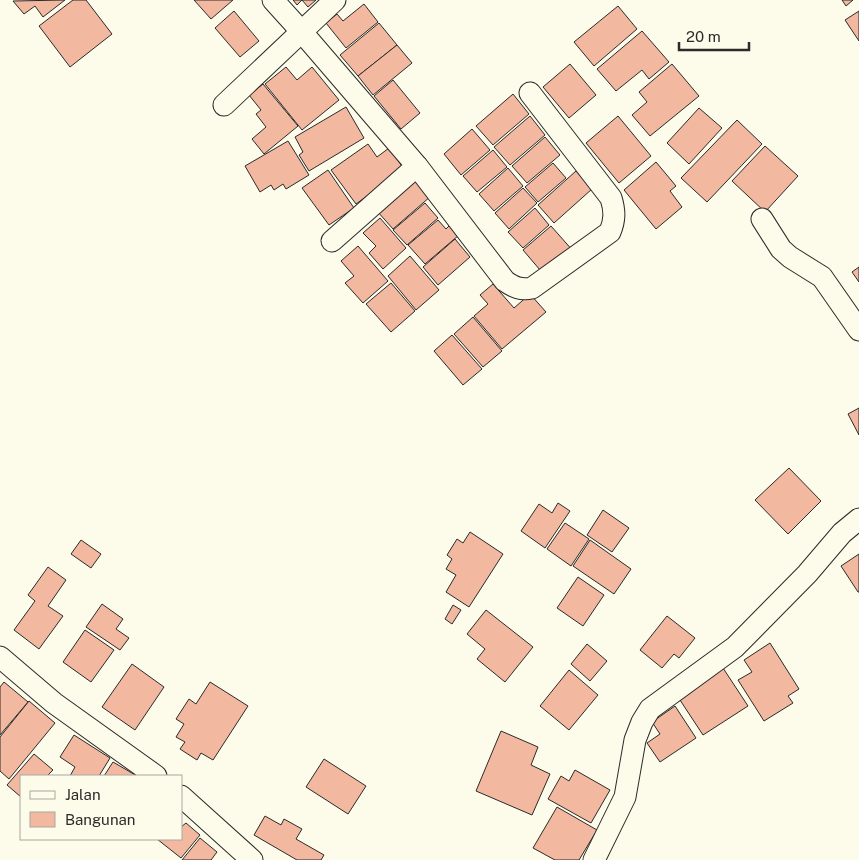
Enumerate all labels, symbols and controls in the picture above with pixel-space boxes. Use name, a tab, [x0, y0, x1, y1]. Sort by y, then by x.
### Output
scale bar	[679, 20, 749, 52]
text: 20 m	[686, 28, 721, 45]
legend	[20, 775, 182, 840]
text: Jalan	[65, 786, 101, 803]
text: Bangunan	[65, 811, 136, 828]

